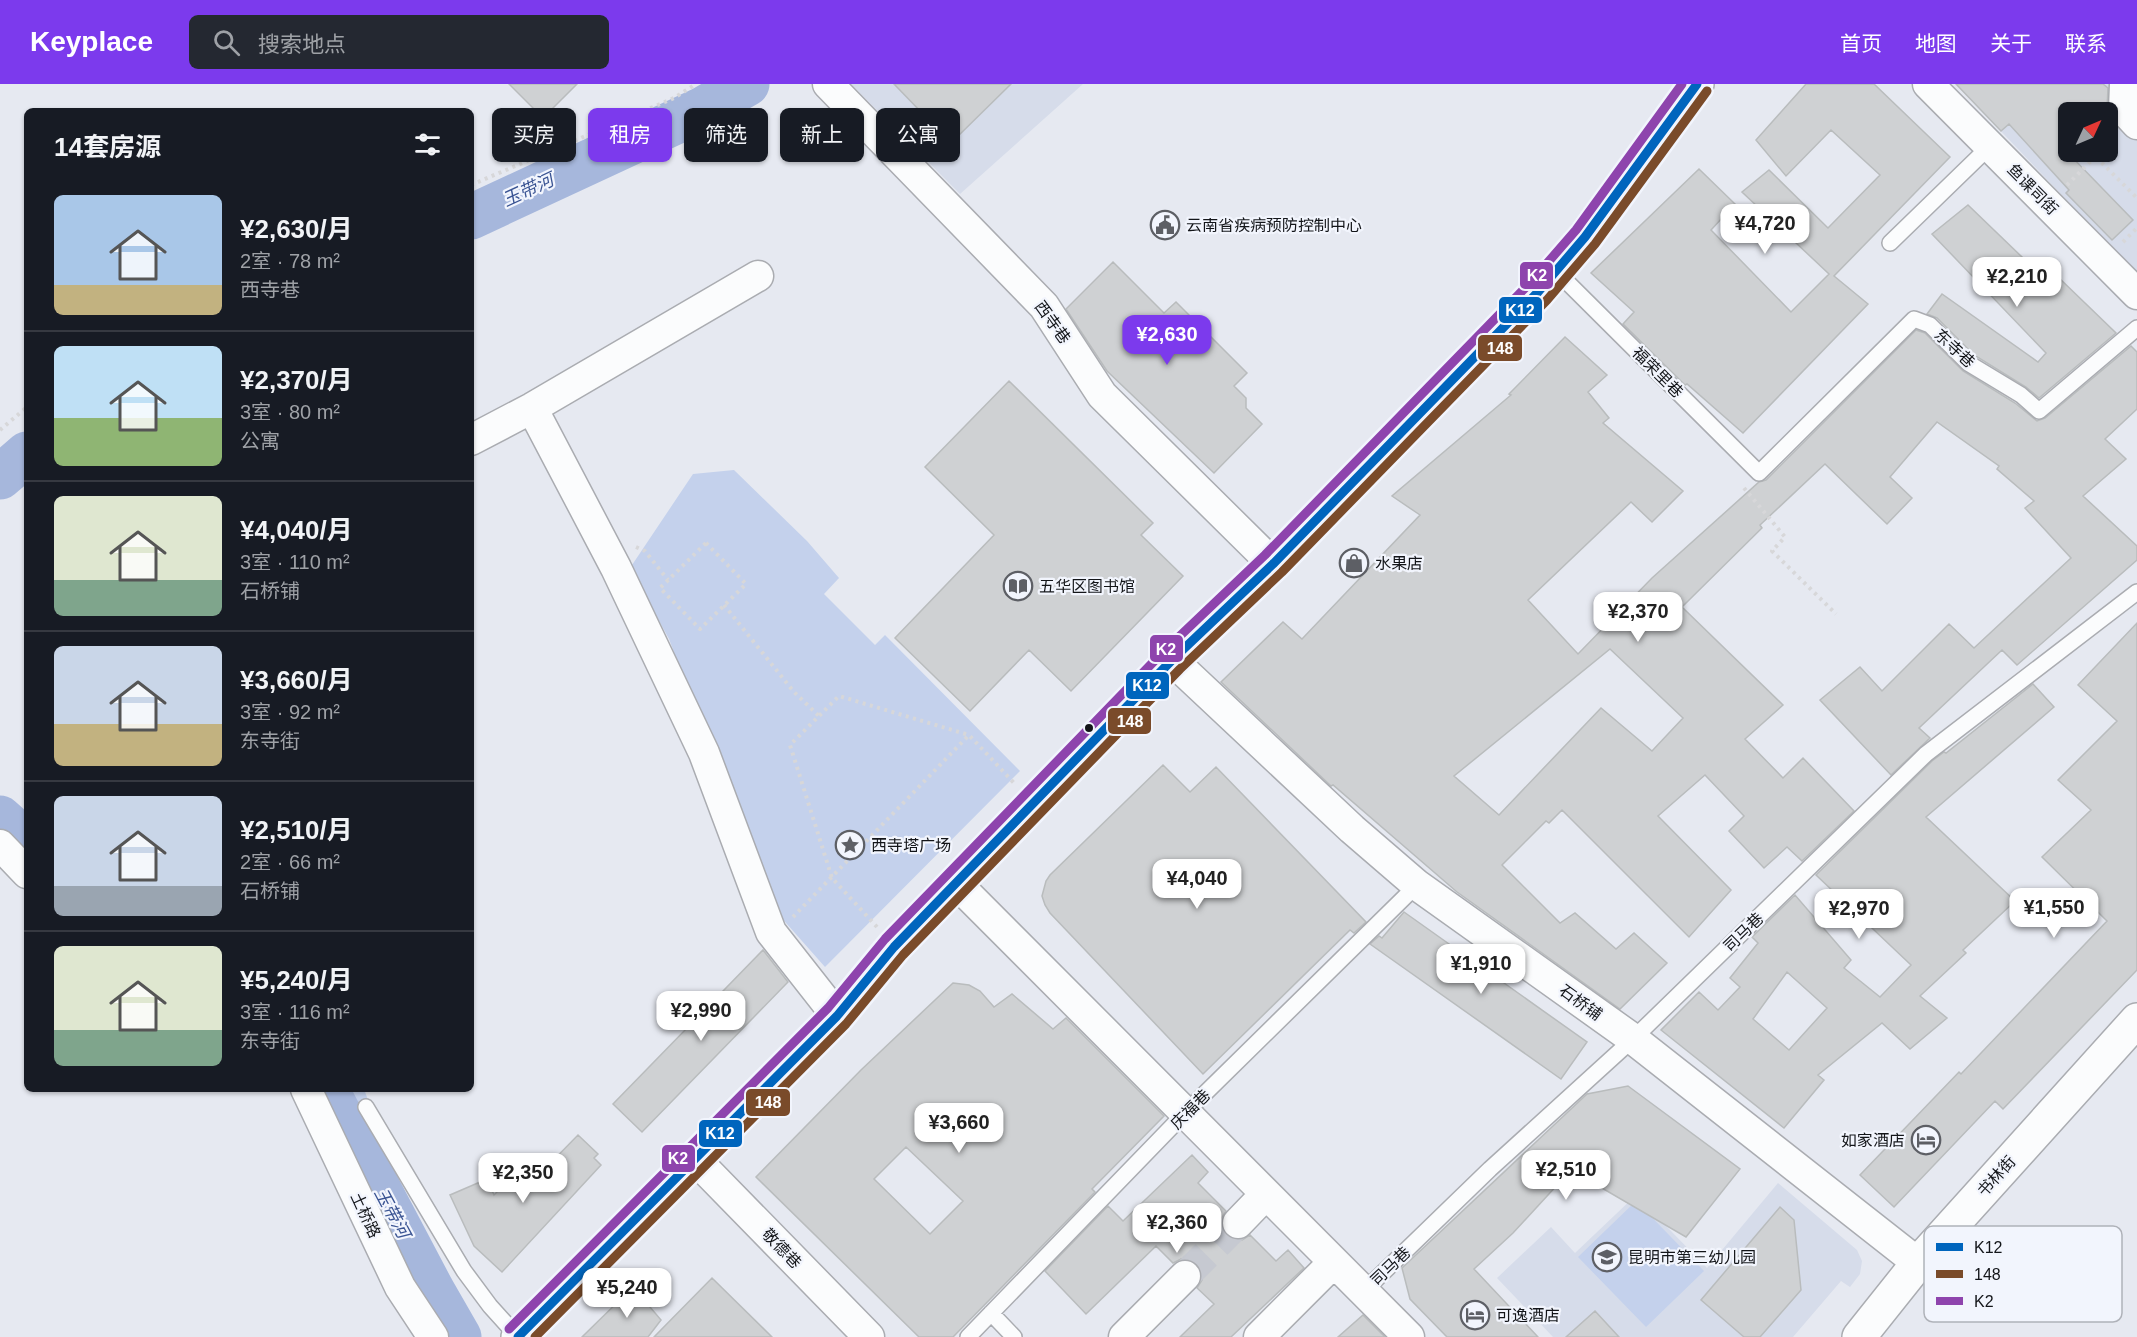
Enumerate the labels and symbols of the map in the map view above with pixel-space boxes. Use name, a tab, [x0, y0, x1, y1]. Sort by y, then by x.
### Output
north arrow	[2058, 102, 2118, 162]
street label: 鱼课司街	[2004, 161, 2061, 218]
water label: 玉带河	[499, 168, 559, 210]
pin: ¥4,720	[1716, 204, 1814, 255]
public building icon: 云南省疾病预防控制中心	[1149, 209, 1181, 241]
place label: 云南省疾病预防控制中心	[1186, 217, 1362, 234]
pin: ¥2,210	[1968, 257, 2066, 308]
line badge: K2	[1519, 261, 1554, 290]
text: K2	[1527, 267, 1547, 284]
line badge: K12	[1498, 296, 1543, 324]
street label: 西寺巷	[1032, 298, 1074, 347]
text: K12	[1505, 302, 1535, 319]
pin: ¥2,630	[1118, 315, 1216, 366]
street label: 东寺巷	[1931, 326, 1978, 371]
line badge: 148	[1477, 334, 1523, 362]
text: 148	[1487, 340, 1513, 357]
street label: 福荣里巷	[1629, 344, 1686, 401]
shop icon: 水果店	[1338, 547, 1370, 579]
place label: 水果店	[1375, 555, 1423, 572]
library icon: 五华区图书馆	[1002, 570, 1034, 602]
place label: 五华区图书馆	[1039, 578, 1135, 595]
pin: ¥2,370	[1589, 592, 1687, 643]
line badge: K2	[1149, 634, 1184, 663]
text: K2	[1156, 641, 1176, 658]
line badge: K12	[1125, 671, 1170, 700]
text: K12	[1132, 677, 1162, 694]
line badge: 148	[1107, 707, 1152, 735]
text: 148	[1117, 713, 1143, 730]
unlabelled marker	[1083, 722, 1095, 734]
place icon: 西寺塔广场	[834, 829, 866, 861]
place label: 西寺塔广场	[871, 837, 951, 854]
pin: ¥4,040	[1148, 859, 1246, 910]
pin: ¥1,550	[2005, 888, 2103, 939]
pin: ¥2,970	[1810, 889, 1908, 940]
street label: 司马巷	[1720, 910, 1767, 955]
pin: ¥1,910	[1432, 944, 1530, 995]
street label: 石桥铺	[1556, 981, 1605, 1023]
pin: ¥2,990	[652, 991, 750, 1042]
street label: 庆福巷	[1167, 1086, 1213, 1132]
line badge: 148	[745, 1088, 791, 1117]
text: 148	[755, 1094, 781, 1111]
pin: ¥3,660	[910, 1103, 1008, 1154]
line badge: K12	[698, 1119, 743, 1148]
hotel icon: 如家酒店	[1910, 1124, 1942, 1156]
text: K12	[705, 1125, 735, 1142]
place label: 如家酒店	[1841, 1132, 1905, 1149]
line badge: K2	[661, 1144, 696, 1173]
text: K2	[668, 1150, 688, 1167]
pin: ¥2,510	[1517, 1150, 1615, 1201]
pin: ¥2,350	[474, 1153, 572, 1204]
street label: 书林街	[1974, 1153, 2019, 1200]
water label: 玉带河	[370, 1184, 415, 1244]
street label: 土桥路	[348, 1190, 383, 1241]
pin: ¥2,360	[1128, 1203, 1226, 1254]
street label: 敬德巷	[759, 1225, 804, 1272]
legend	[1924, 1226, 2122, 1322]
text: K12	[1974, 1239, 2003, 1256]
school or university icon: 昆明市第三幼儿园	[1591, 1241, 1623, 1273]
street label: 司马巷	[1367, 1244, 1414, 1289]
place label: 昆明市第三幼儿园	[1628, 1249, 1756, 1266]
text: 148	[1974, 1266, 2001, 1283]
pin: ¥5,240	[578, 1268, 676, 1319]
text: K2	[1974, 1293, 1994, 1310]
hotel icon: 可逸酒店	[1459, 1299, 1491, 1331]
place label: 可逸酒店	[1496, 1307, 1560, 1324]

